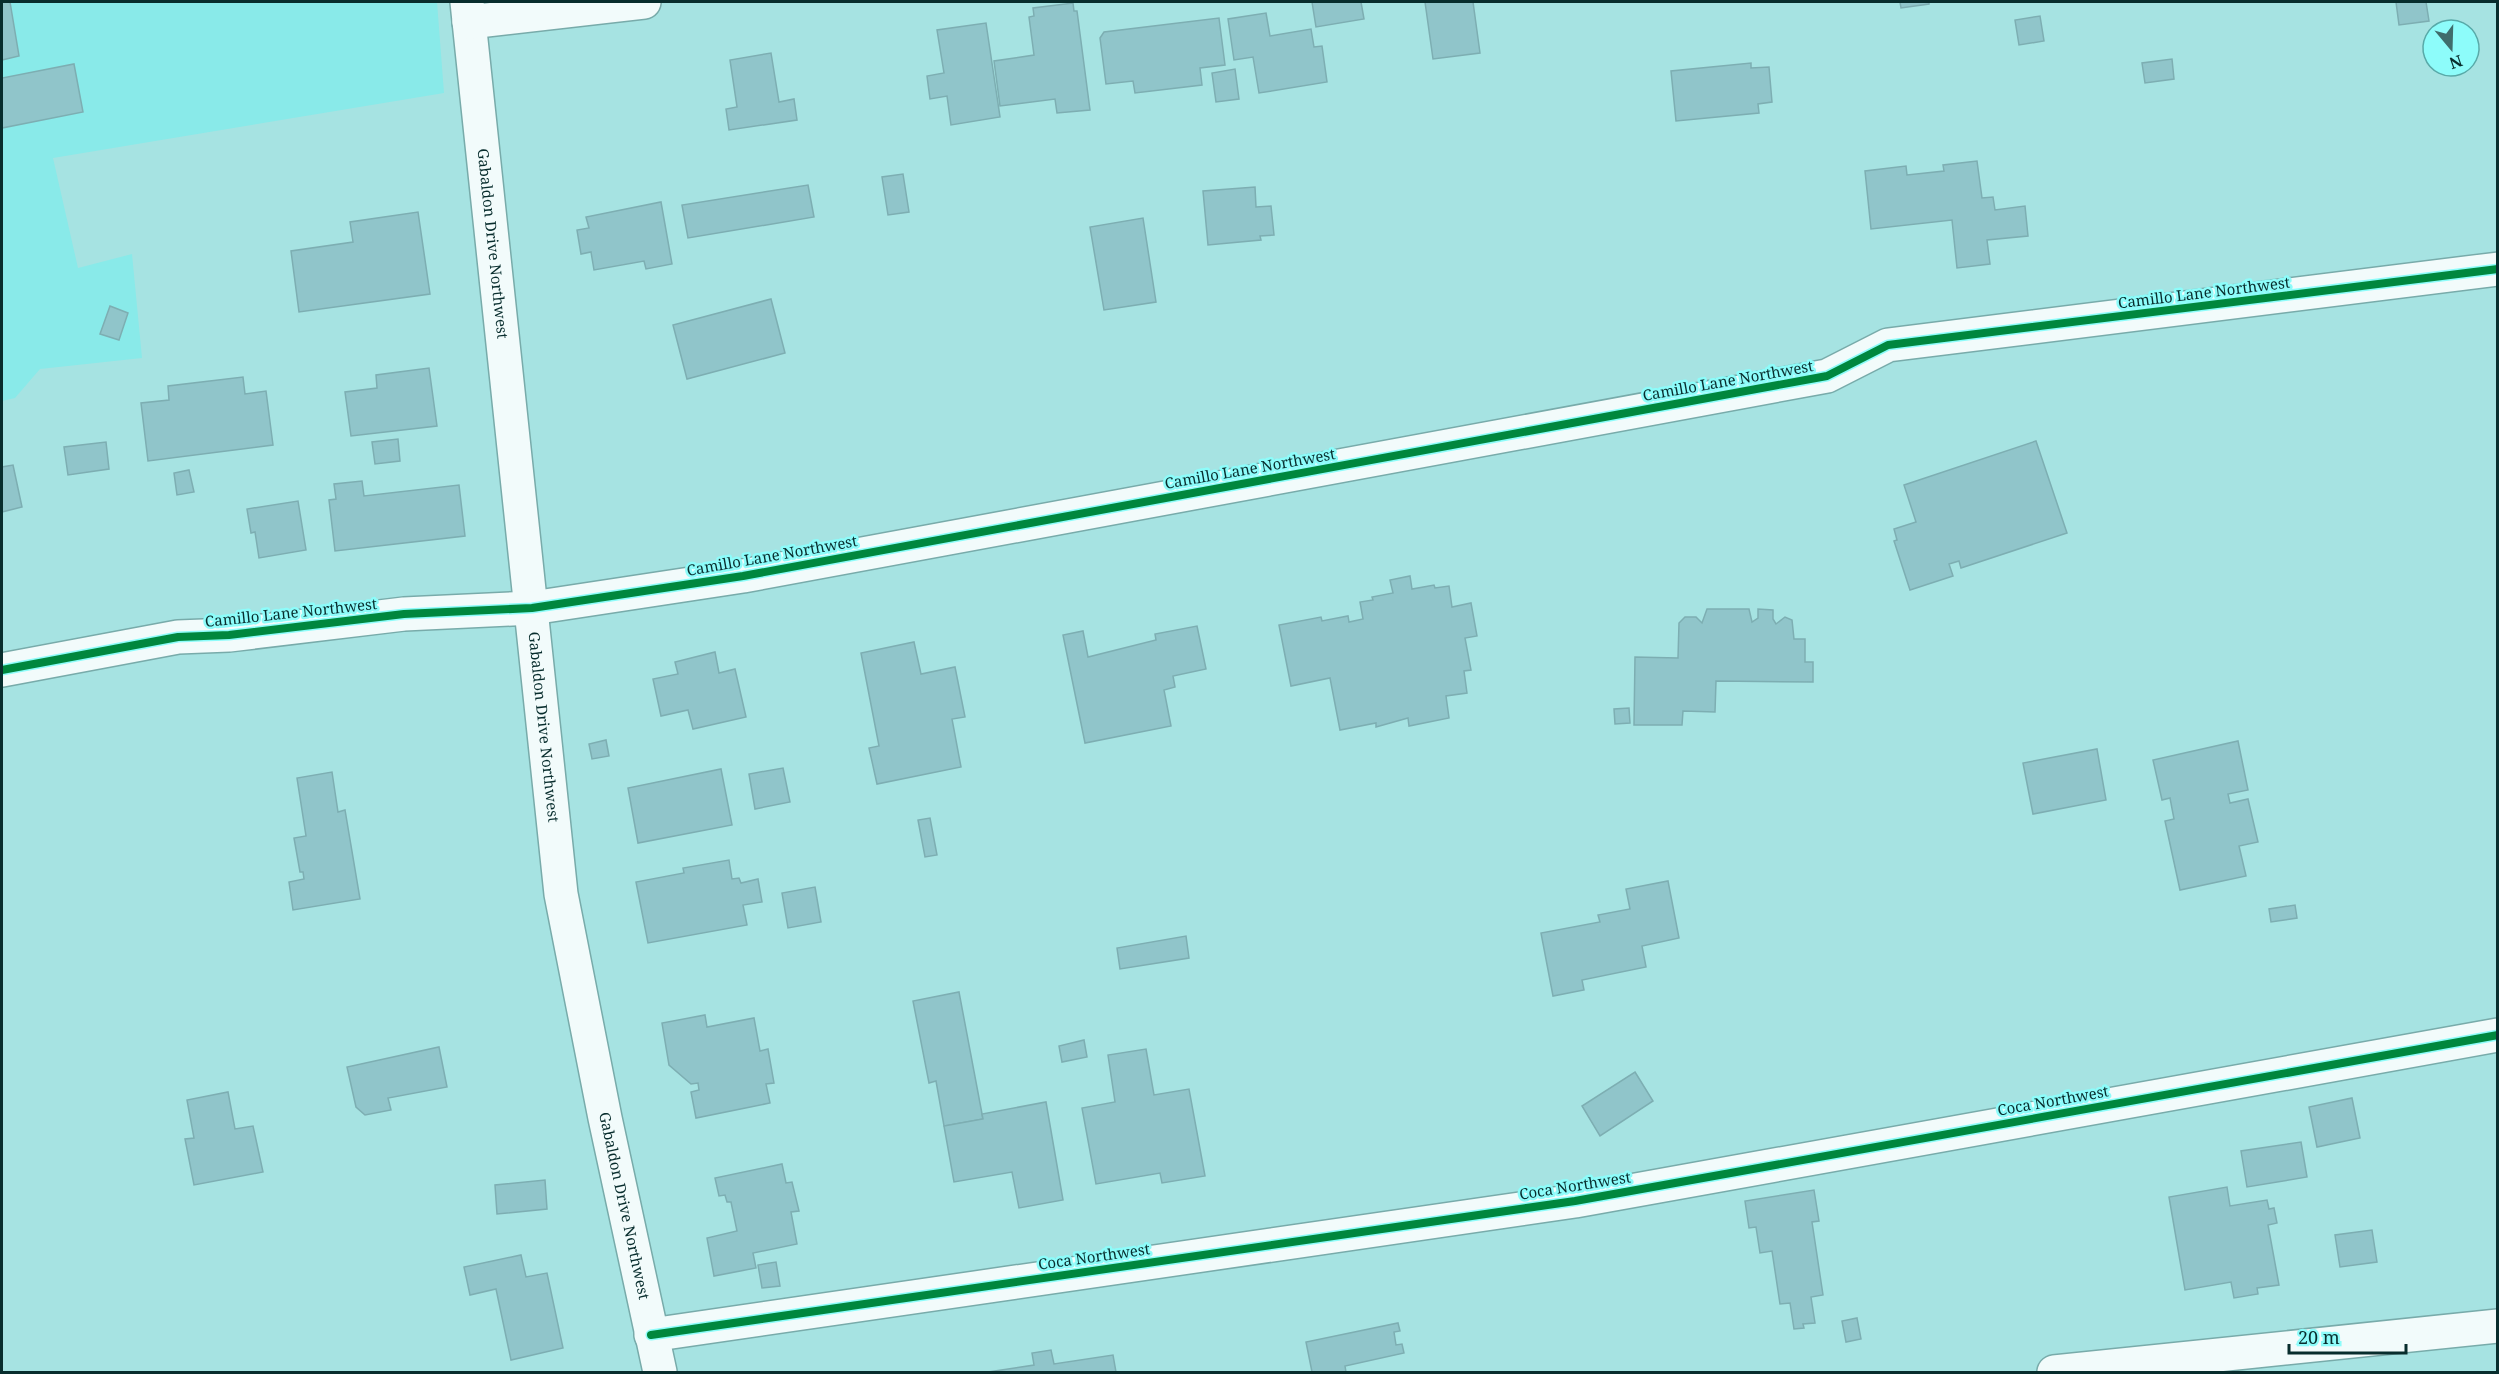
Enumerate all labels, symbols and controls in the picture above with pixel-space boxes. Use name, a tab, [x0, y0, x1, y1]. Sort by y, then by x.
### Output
north arrow	[2421, 18, 2481, 78]
text: N	[2446, 50, 2465, 75]
street label: Gabaldon Drive Northwest	[473, 147, 513, 340]
street label: Camillo Lane Northwest	[2117, 272, 2291, 312]
street label: Camillo Lane Northwest	[1641, 355, 1815, 405]
street label: Camillo Lane Northwest	[1163, 443, 1337, 493]
street label: Camillo Lane Northwest	[685, 530, 859, 580]
street label: Camillo Lane Northwest	[204, 593, 378, 631]
street label: Gabaldon Drive Northwest	[524, 631, 564, 823]
street label: Coca Northwest	[1996, 1080, 2110, 1120]
street label: Gabaldon Drive Northwest	[595, 1110, 655, 1301]
street label: Coca Northwest	[1518, 1166, 1632, 1204]
street label: Coca Northwest	[1037, 1238, 1151, 1274]
scale bar	[2289, 1317, 2406, 1355]
text: 20 m	[2298, 1325, 2340, 1349]

